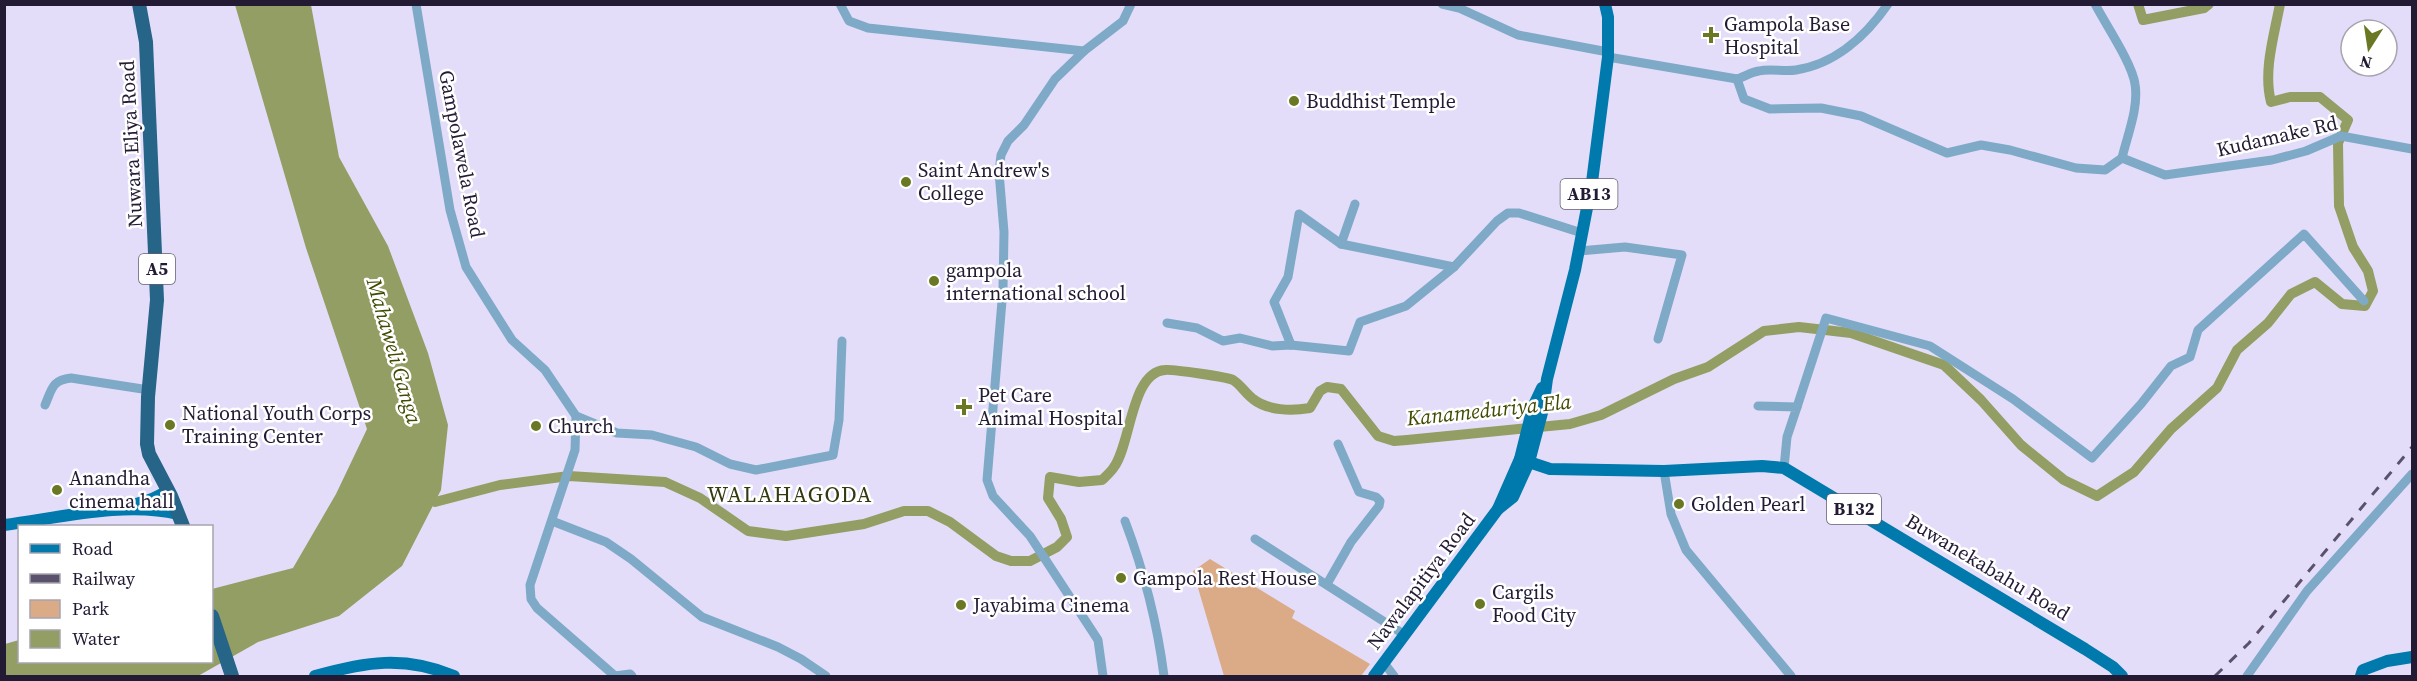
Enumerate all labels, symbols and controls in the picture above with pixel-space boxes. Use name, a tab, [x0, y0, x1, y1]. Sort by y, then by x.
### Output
place label: Gampola Base Hospital	[1724, 10, 1850, 61]
north arrow	[2339, 18, 2399, 78]
marker: Gampola Base Hospital	[1702, 26, 1720, 44]
text: N	[2358, 51, 2374, 75]
street label: Nuwara Eliya Road	[113, 59, 149, 228]
street label: Gampolawela Road	[432, 68, 492, 241]
place label: Buddhist Temple	[1306, 87, 1456, 115]
marker: Buddhist Temple	[1287, 94, 1301, 108]
street label: Kudamake Rd	[2214, 108, 2341, 164]
place label: Saint Andrew's College	[918, 156, 1050, 207]
marker: Saint Andrew's College	[899, 175, 913, 189]
road number: AB13	[1560, 179, 1618, 209]
road number: A5	[139, 254, 175, 284]
place label: gampola international school	[946, 256, 1126, 307]
water label: Mahaweli Ganga	[360, 274, 429, 427]
marker: gampola international school	[927, 274, 941, 288]
place label: Pet Care Animal Hospital	[978, 381, 1123, 432]
water label: Kanameduriya Ela	[1404, 386, 1573, 433]
marker: Pet Care Animal Hospital	[955, 398, 973, 416]
place label: National Youth Corps Training Center	[182, 399, 371, 450]
place label: Church	[548, 412, 614, 440]
marker: National Youth Corps Training Center	[163, 418, 177, 432]
marker: Church	[529, 419, 543, 433]
place label: Anandha cinema hall	[69, 464, 174, 515]
district label: WALAHAGODA	[707, 479, 873, 509]
marker: Anandha cinema hall	[50, 483, 64, 497]
place label: Golden Pearl	[1691, 490, 1805, 518]
road number: B132	[1827, 494, 1881, 524]
marker: Golden Pearl	[1672, 497, 1686, 511]
street label: Nawalapitiya Road	[1360, 506, 1482, 655]
street label: Buwanekabahu Road	[1901, 507, 2076, 627]
legend	[18, 525, 213, 663]
text: Road	[72, 536, 113, 561]
place label: Gampola Rest House	[1133, 564, 1317, 592]
text: Railway	[72, 566, 136, 591]
marker: Gampola Rest House	[1114, 571, 1128, 585]
place label: Cargils Food City	[1492, 578, 1577, 629]
place label: Jayabima Cinema	[972, 591, 1130, 619]
text: Park	[72, 596, 109, 621]
marker: Cargils Food City	[1473, 597, 1487, 611]
marker: Jayabima Cinema	[954, 598, 968, 612]
text: Water	[72, 626, 120, 651]

